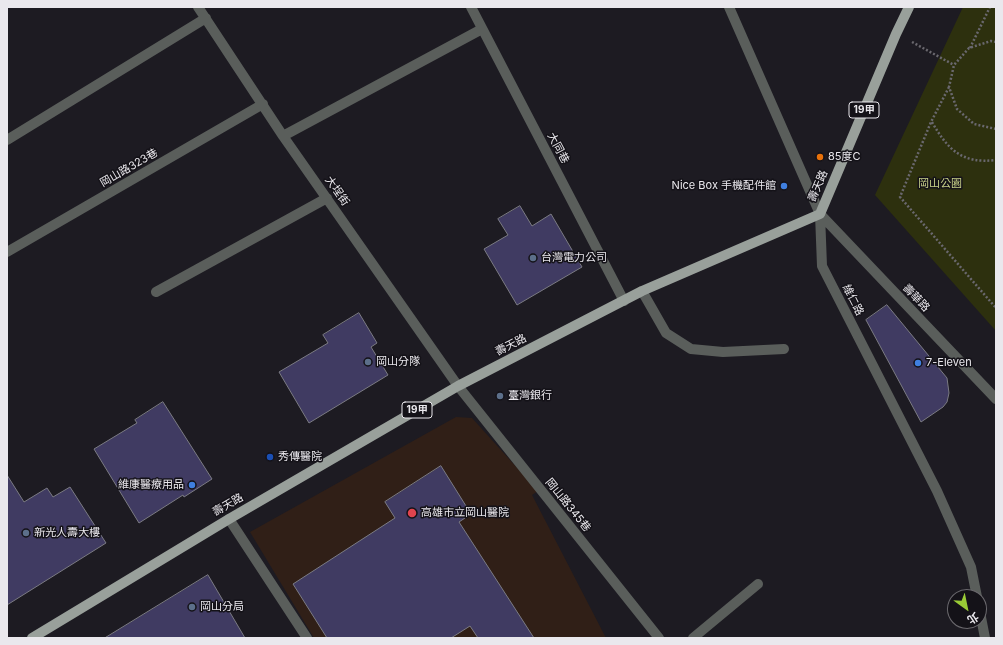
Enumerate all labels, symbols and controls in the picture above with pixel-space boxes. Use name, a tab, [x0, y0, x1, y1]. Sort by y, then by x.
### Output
road number: 19甲	[849, 102, 879, 118]
street label: 大同巷	[544, 130, 572, 166]
street label: 岡山路323巷	[98, 146, 160, 190]
place label: 85度C	[828, 150, 861, 164]
marker: 85度C	[815, 152, 825, 162]
street label: 壽天路	[805, 168, 831, 204]
street label: 大埕街	[322, 174, 352, 208]
park label: 岡山公園	[918, 177, 962, 191]
place label: Nice Box 手機配件館	[672, 179, 776, 193]
marker: Nice Box 手機配件館	[779, 181, 789, 191]
place label: 台灣電力公司	[541, 251, 607, 265]
marker: 台灣電力公司	[528, 253, 538, 263]
street label: 維仁路	[840, 282, 866, 318]
street label: 壽華路	[900, 282, 932, 314]
street label: 壽天路	[493, 332, 529, 358]
place label: 岡山分隊	[376, 355, 420, 369]
place label: 7-Eleven	[926, 356, 972, 370]
marker: 岡山分隊	[363, 357, 373, 367]
marker: 7-Eleven	[913, 358, 923, 368]
place label: 臺灣銀行	[508, 389, 552, 403]
marker: 臺灣銀行	[495, 391, 505, 401]
road number: 19甲	[402, 402, 432, 418]
place label: 秀傳醫院	[278, 450, 322, 464]
marker: 秀傳醫院	[265, 452, 275, 462]
street label: 岡山路345巷	[543, 476, 593, 534]
place label: 維康醫療用品	[118, 478, 184, 492]
marker: 維康醫療用品	[187, 480, 197, 490]
street label: 壽天路	[210, 491, 246, 519]
place label: 高雄市立岡山醫院	[421, 506, 509, 520]
marker: 高雄市立岡山醫院	[406, 507, 418, 519]
place label: 新光人壽大樓	[34, 526, 100, 540]
marker: 新光人壽大樓	[21, 528, 31, 538]
north arrow	[947, 589, 987, 629]
place label: 岡山分局	[200, 600, 244, 614]
marker: 岡山分局	[187, 602, 197, 612]
text: 北	[965, 609, 981, 627]

